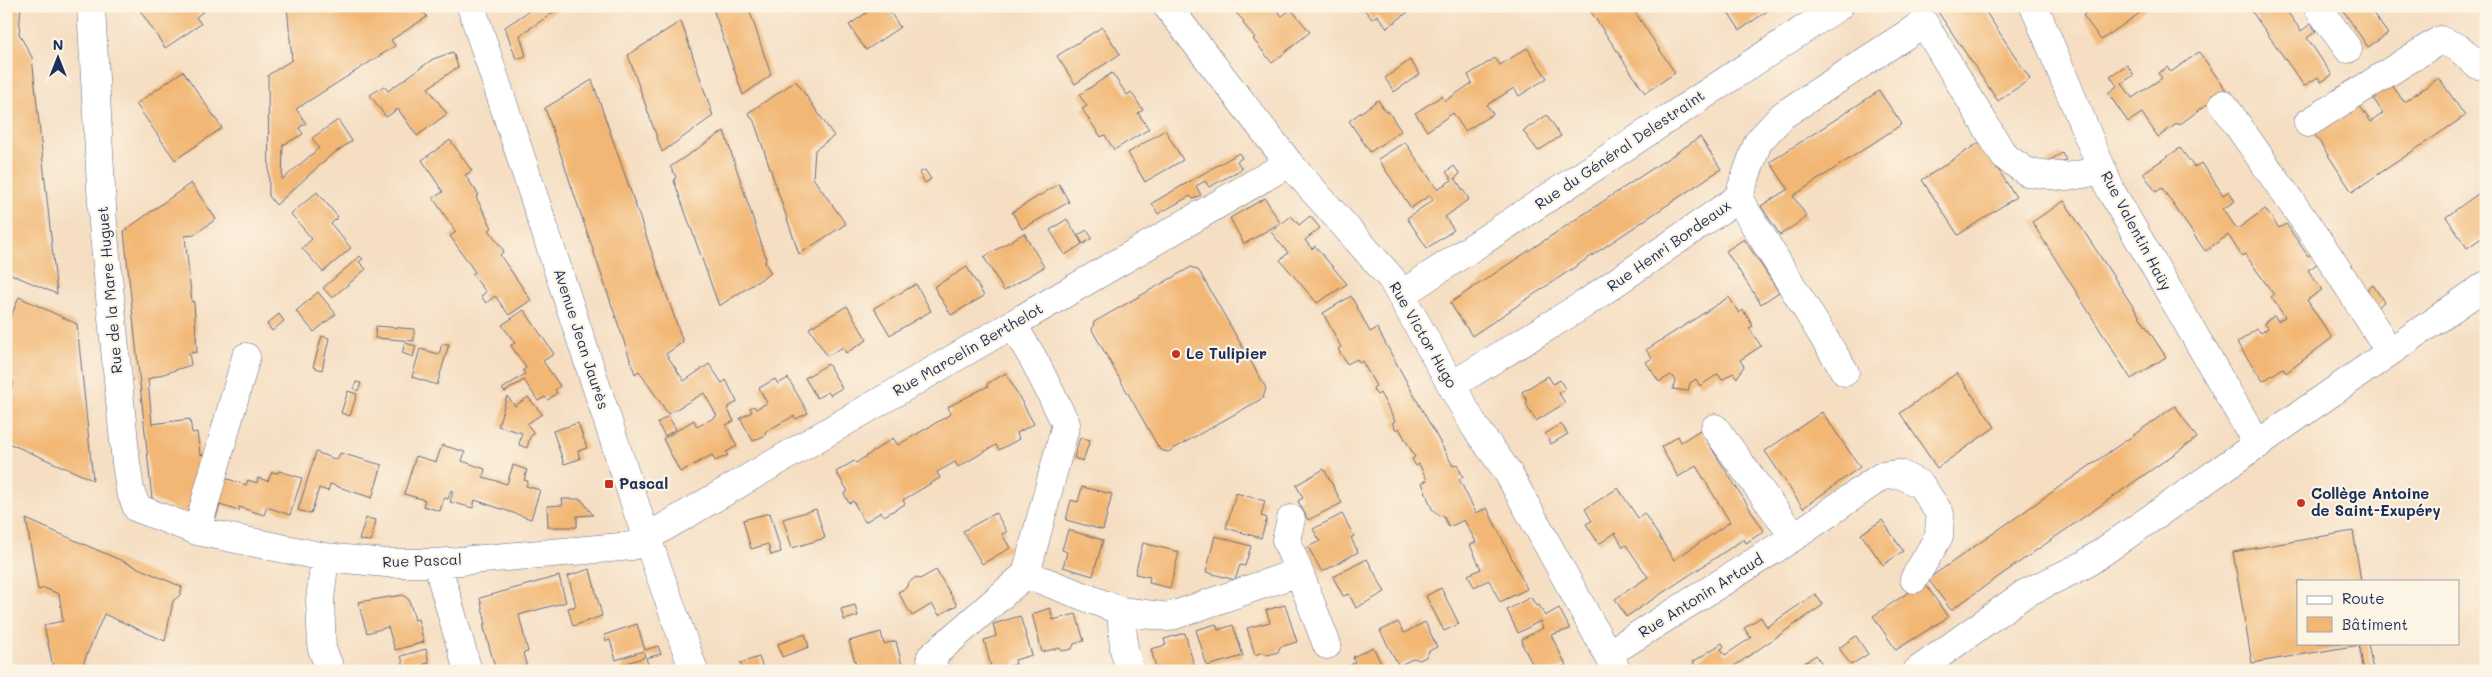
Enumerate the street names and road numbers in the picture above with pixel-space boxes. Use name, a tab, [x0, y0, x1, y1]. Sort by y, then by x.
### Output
street label: Rue du Général Delestraint	[1531, 85, 1708, 214]
street label: Rue Valentin Haüy	[2097, 167, 2177, 294]
street label: Rue Henri Bordeaux	[1603, 195, 1735, 295]
street label: Rue de la Mare Huguet	[92, 206, 126, 375]
street label: Avenue Jean Jaurès	[550, 266, 614, 412]
street label: Rue Victor Hugo	[1385, 278, 1462, 391]
street label: Rue Marcelin Berthelot	[889, 298, 1046, 400]
street label: Rue Pascal	[382, 549, 462, 571]
street label: Rue Antonin Artaud	[1634, 549, 1767, 642]

